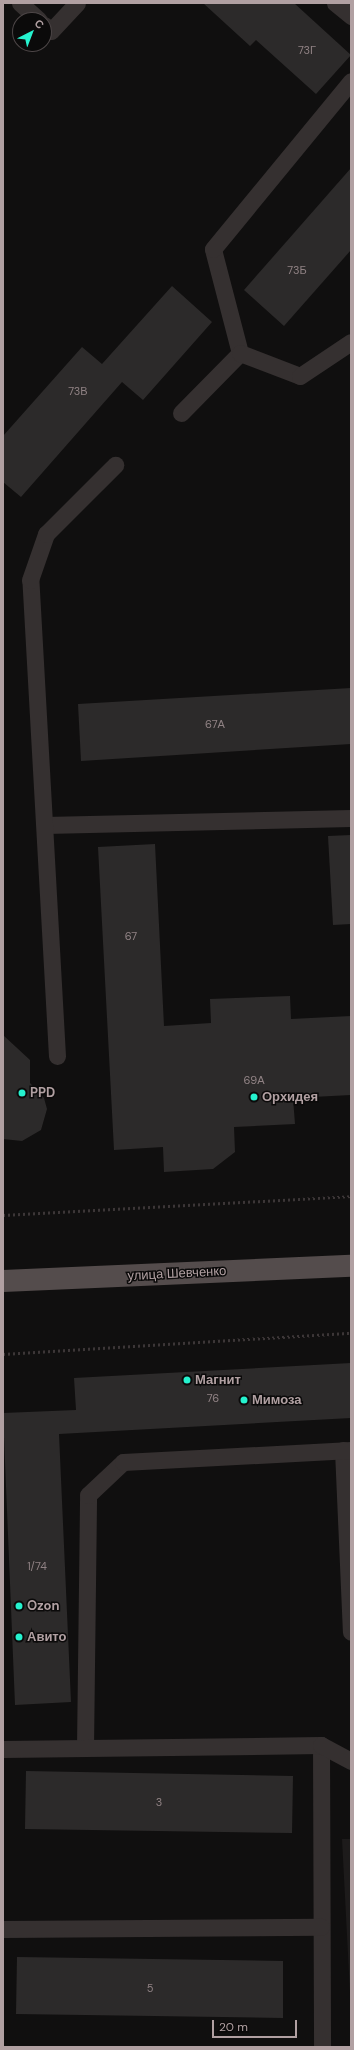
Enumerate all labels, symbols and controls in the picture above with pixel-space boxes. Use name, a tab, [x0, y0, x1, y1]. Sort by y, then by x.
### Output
north arrow	[12, 12, 52, 52]
text: С	[32, 16, 47, 32]
house number: 73Г	[298, 43, 316, 57]
house number: 73Б	[287, 263, 307, 277]
house number: 73В	[68, 384, 88, 398]
house number: 67А	[205, 717, 225, 731]
house number: 67	[125, 929, 137, 943]
house number: 69А	[244, 1073, 264, 1087]
place label: PPD	[30, 1085, 55, 1101]
marker: PPD	[17, 1088, 27, 1098]
place label: Орхидея	[262, 1089, 318, 1105]
marker: Орхидея	[249, 1092, 259, 1102]
street label: улица Шевченко	[127, 1264, 227, 1284]
place label: Магнит	[195, 1372, 241, 1388]
marker: Магнит	[182, 1375, 192, 1385]
house number: 76	[207, 1391, 219, 1405]
place label: Мимоза	[252, 1392, 302, 1408]
marker: Мимоза	[239, 1395, 249, 1405]
house number: 1/74	[27, 1559, 47, 1573]
place label: Ozon	[27, 1598, 60, 1614]
marker: Ozon	[14, 1601, 24, 1611]
place label: Авито	[27, 1629, 67, 1645]
marker: Авито	[14, 1632, 24, 1642]
house number: 3	[156, 1795, 162, 1809]
house number: 5	[147, 1981, 153, 1995]
scale bar	[214, 2012, 299, 2038]
text: 20 m	[219, 2019, 248, 2035]

